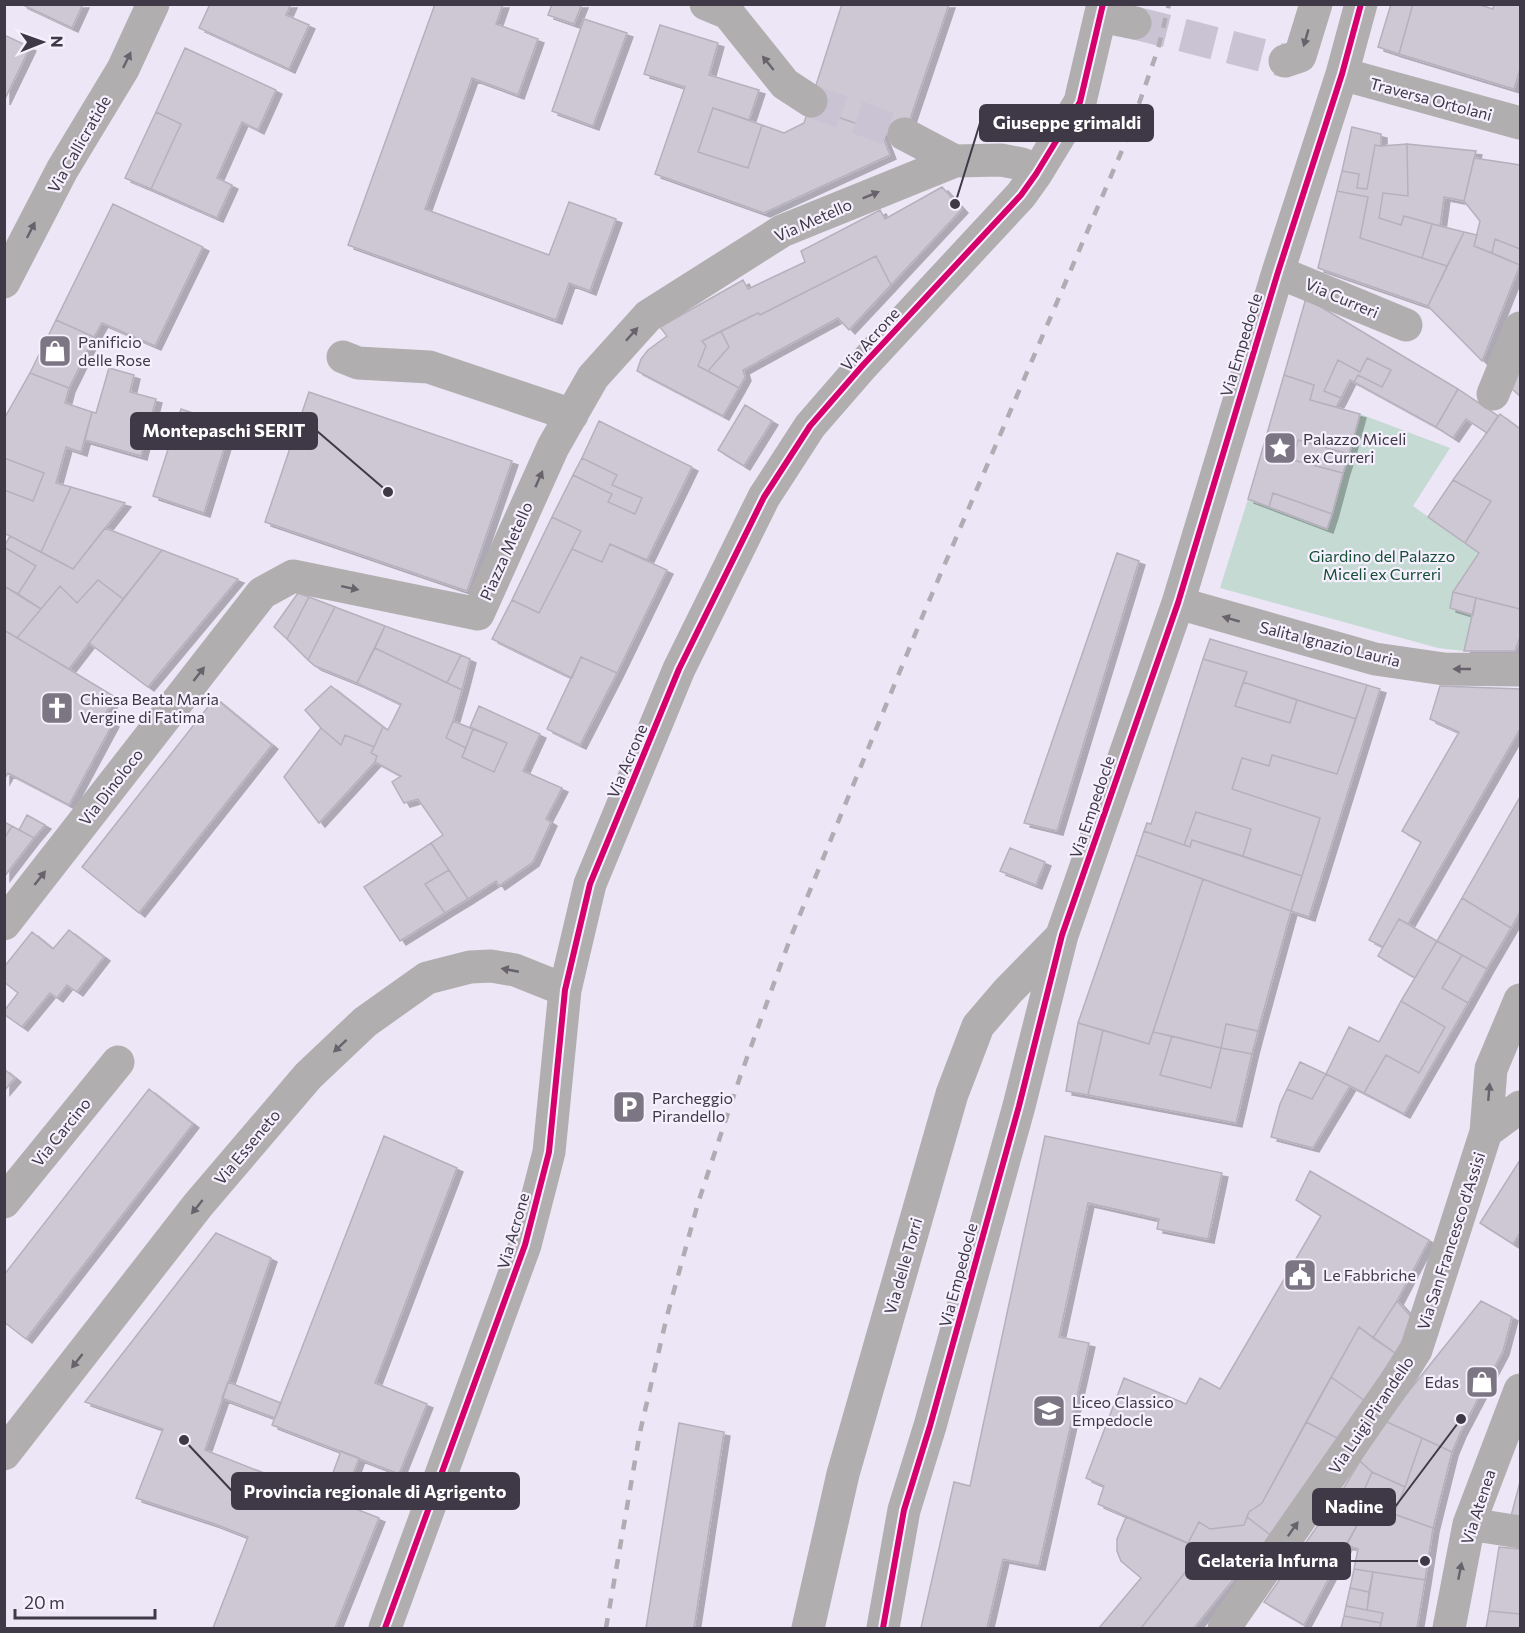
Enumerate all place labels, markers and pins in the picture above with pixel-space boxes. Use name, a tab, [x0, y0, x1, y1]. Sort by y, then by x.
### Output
callout: Giuseppe grimaldi	[980, 105, 1153, 141]
place label: Panificio delle Rose	[78, 332, 151, 369]
shop icon: Panificio delle Rose	[37, 333, 73, 369]
callout: Montepaschi SERIT	[131, 413, 317, 449]
place label: Palazzo Miceli ex Curreri	[1303, 429, 1406, 466]
place icon: Palazzo Miceli ex Curreri	[1262, 430, 1298, 466]
place label: Chiesa Beata Maria Vergine di Fatima	[80, 689, 219, 726]
church icon: Chiesa Beata Maria Vergine di Fatima	[39, 690, 75, 726]
place label: Parcheggio Pirandello	[652, 1088, 733, 1125]
parking icon: Parcheggio Pirandello	[611, 1089, 647, 1125]
public building icon: Le Fabbriche	[1282, 1257, 1318, 1293]
place label: Le Fabbriche	[1323, 1265, 1416, 1284]
shop icon: Edas	[1464, 1364, 1500, 1400]
place label: Edas	[1425, 1372, 1459, 1391]
place label: Liceo Classico Empedocle	[1072, 1392, 1174, 1429]
school or university icon: Liceo Classico Empedocle	[1031, 1393, 1067, 1429]
callout: Provincia regionale di Agrigento	[232, 1473, 519, 1509]
callout: Nadine	[1313, 1489, 1395, 1525]
callout: Gelateria Infurna	[1186, 1543, 1350, 1579]

